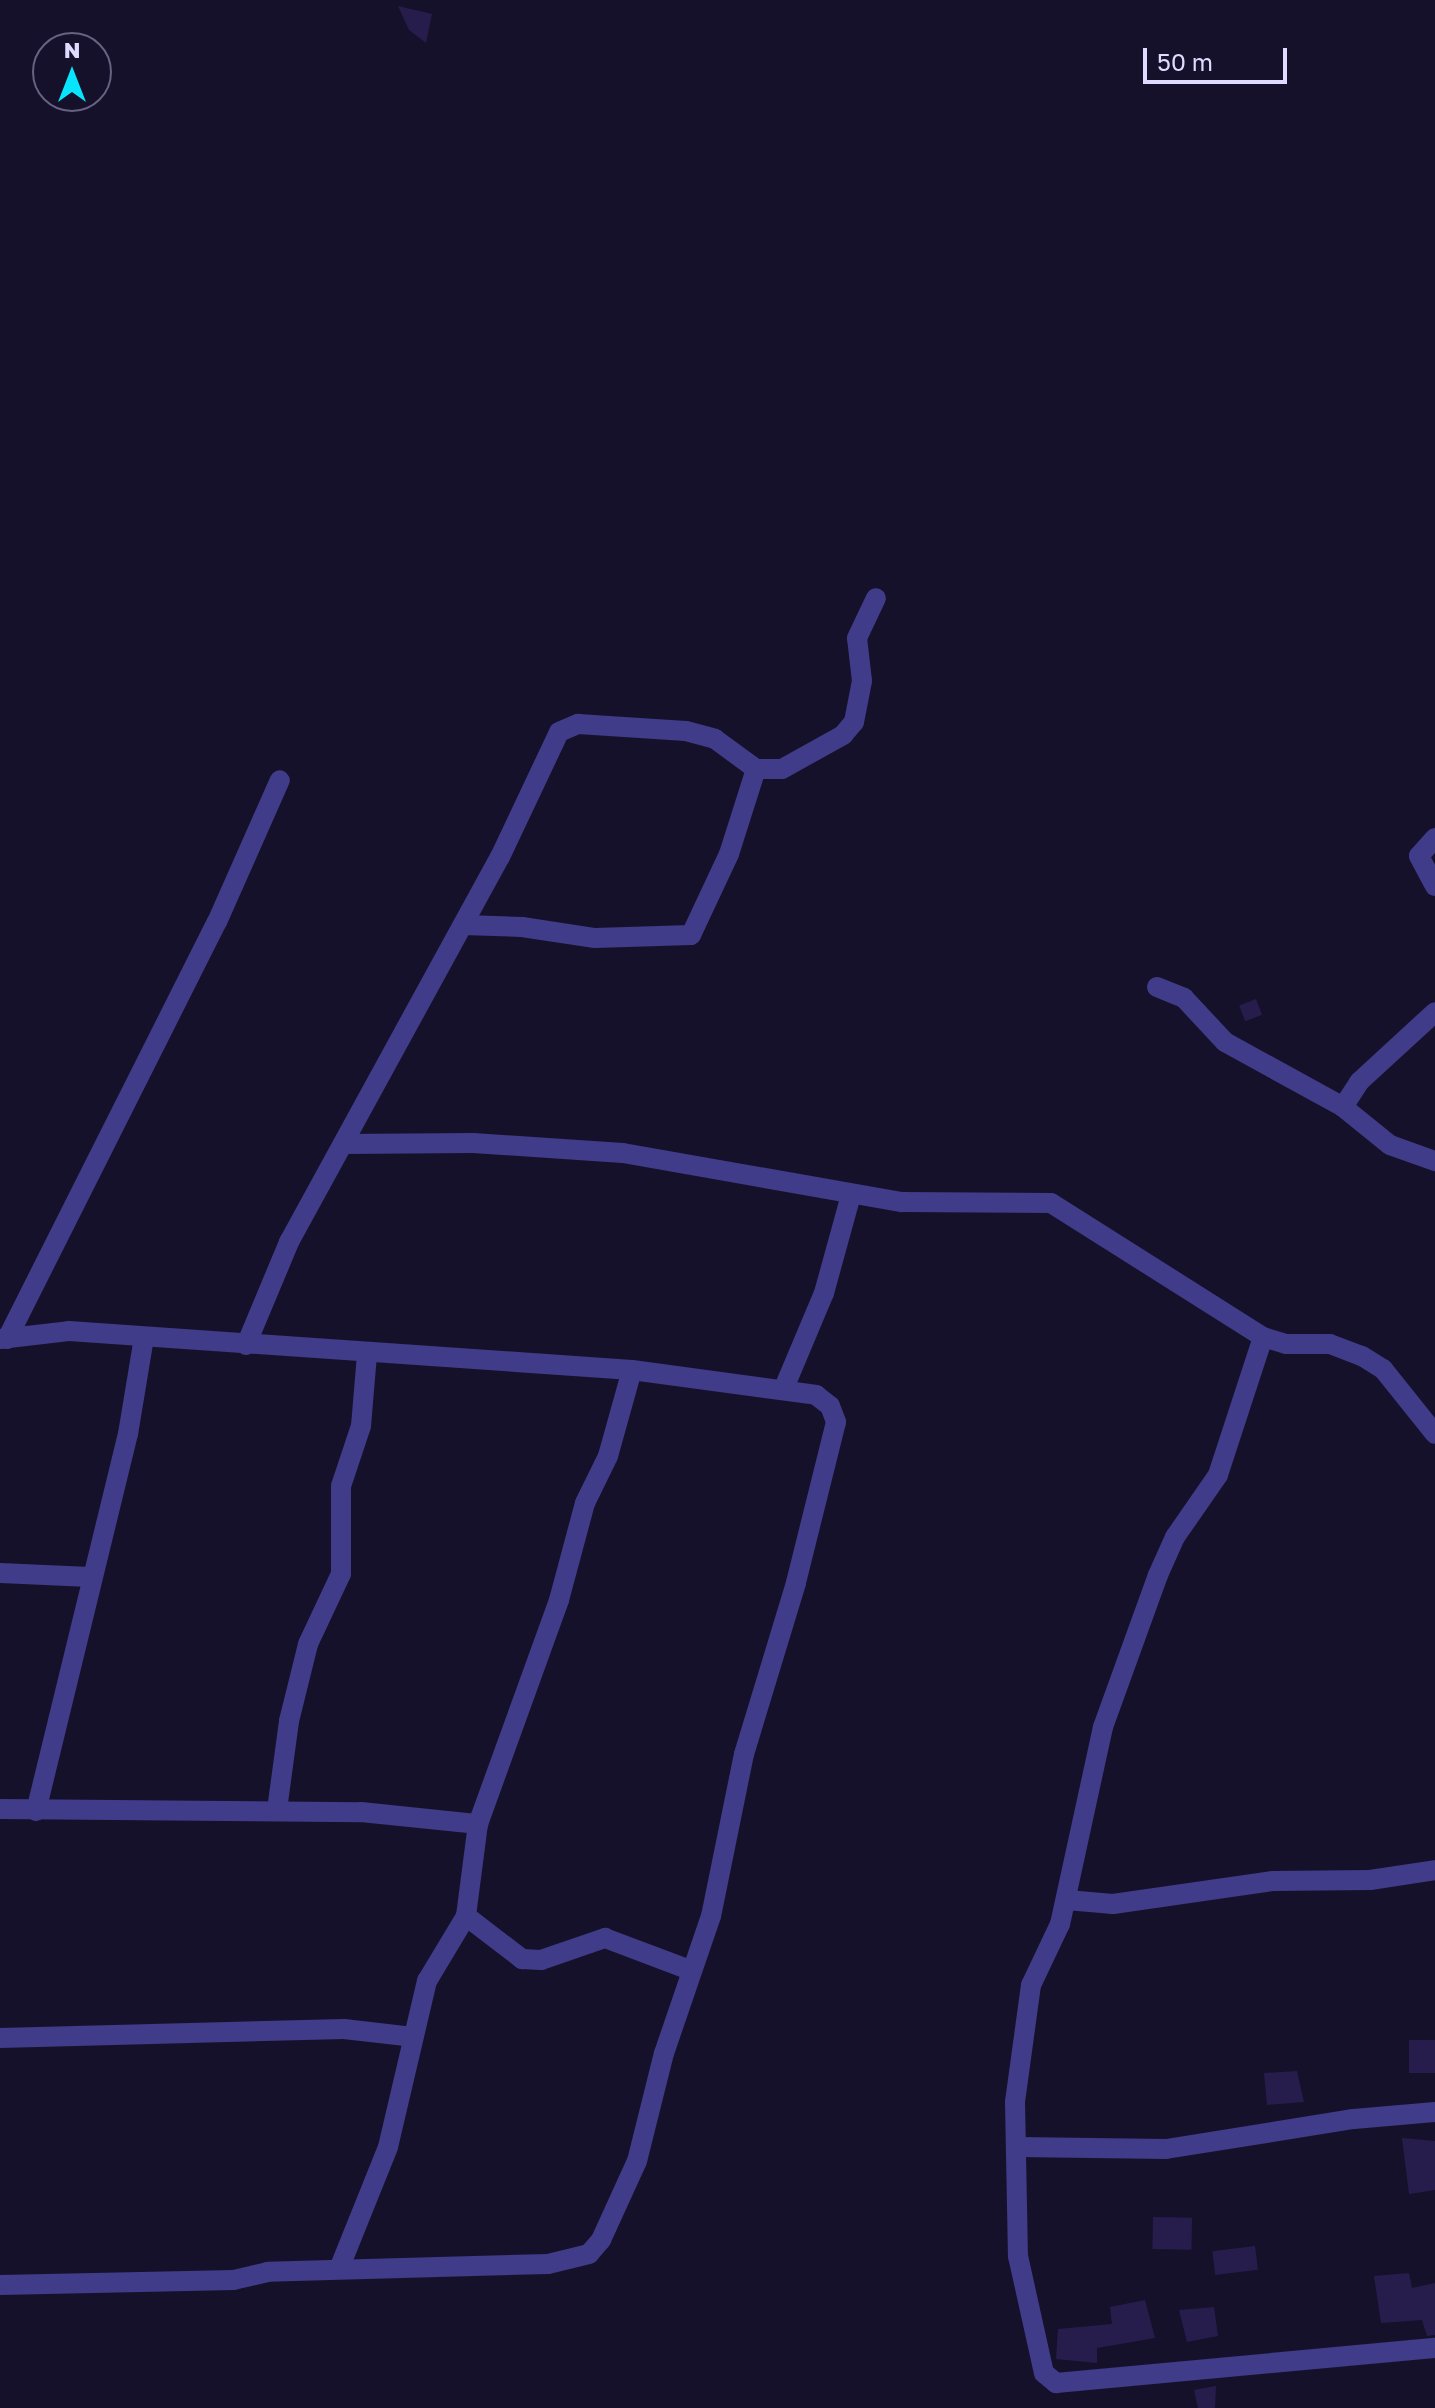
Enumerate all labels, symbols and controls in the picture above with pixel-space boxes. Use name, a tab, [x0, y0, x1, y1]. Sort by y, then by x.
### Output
north arrow	[32, 32, 112, 112]
scale bar	[1147, 32, 1291, 82]
text: N	[64, 36, 80, 63]
text: 50 m	[1157, 47, 1213, 76]

